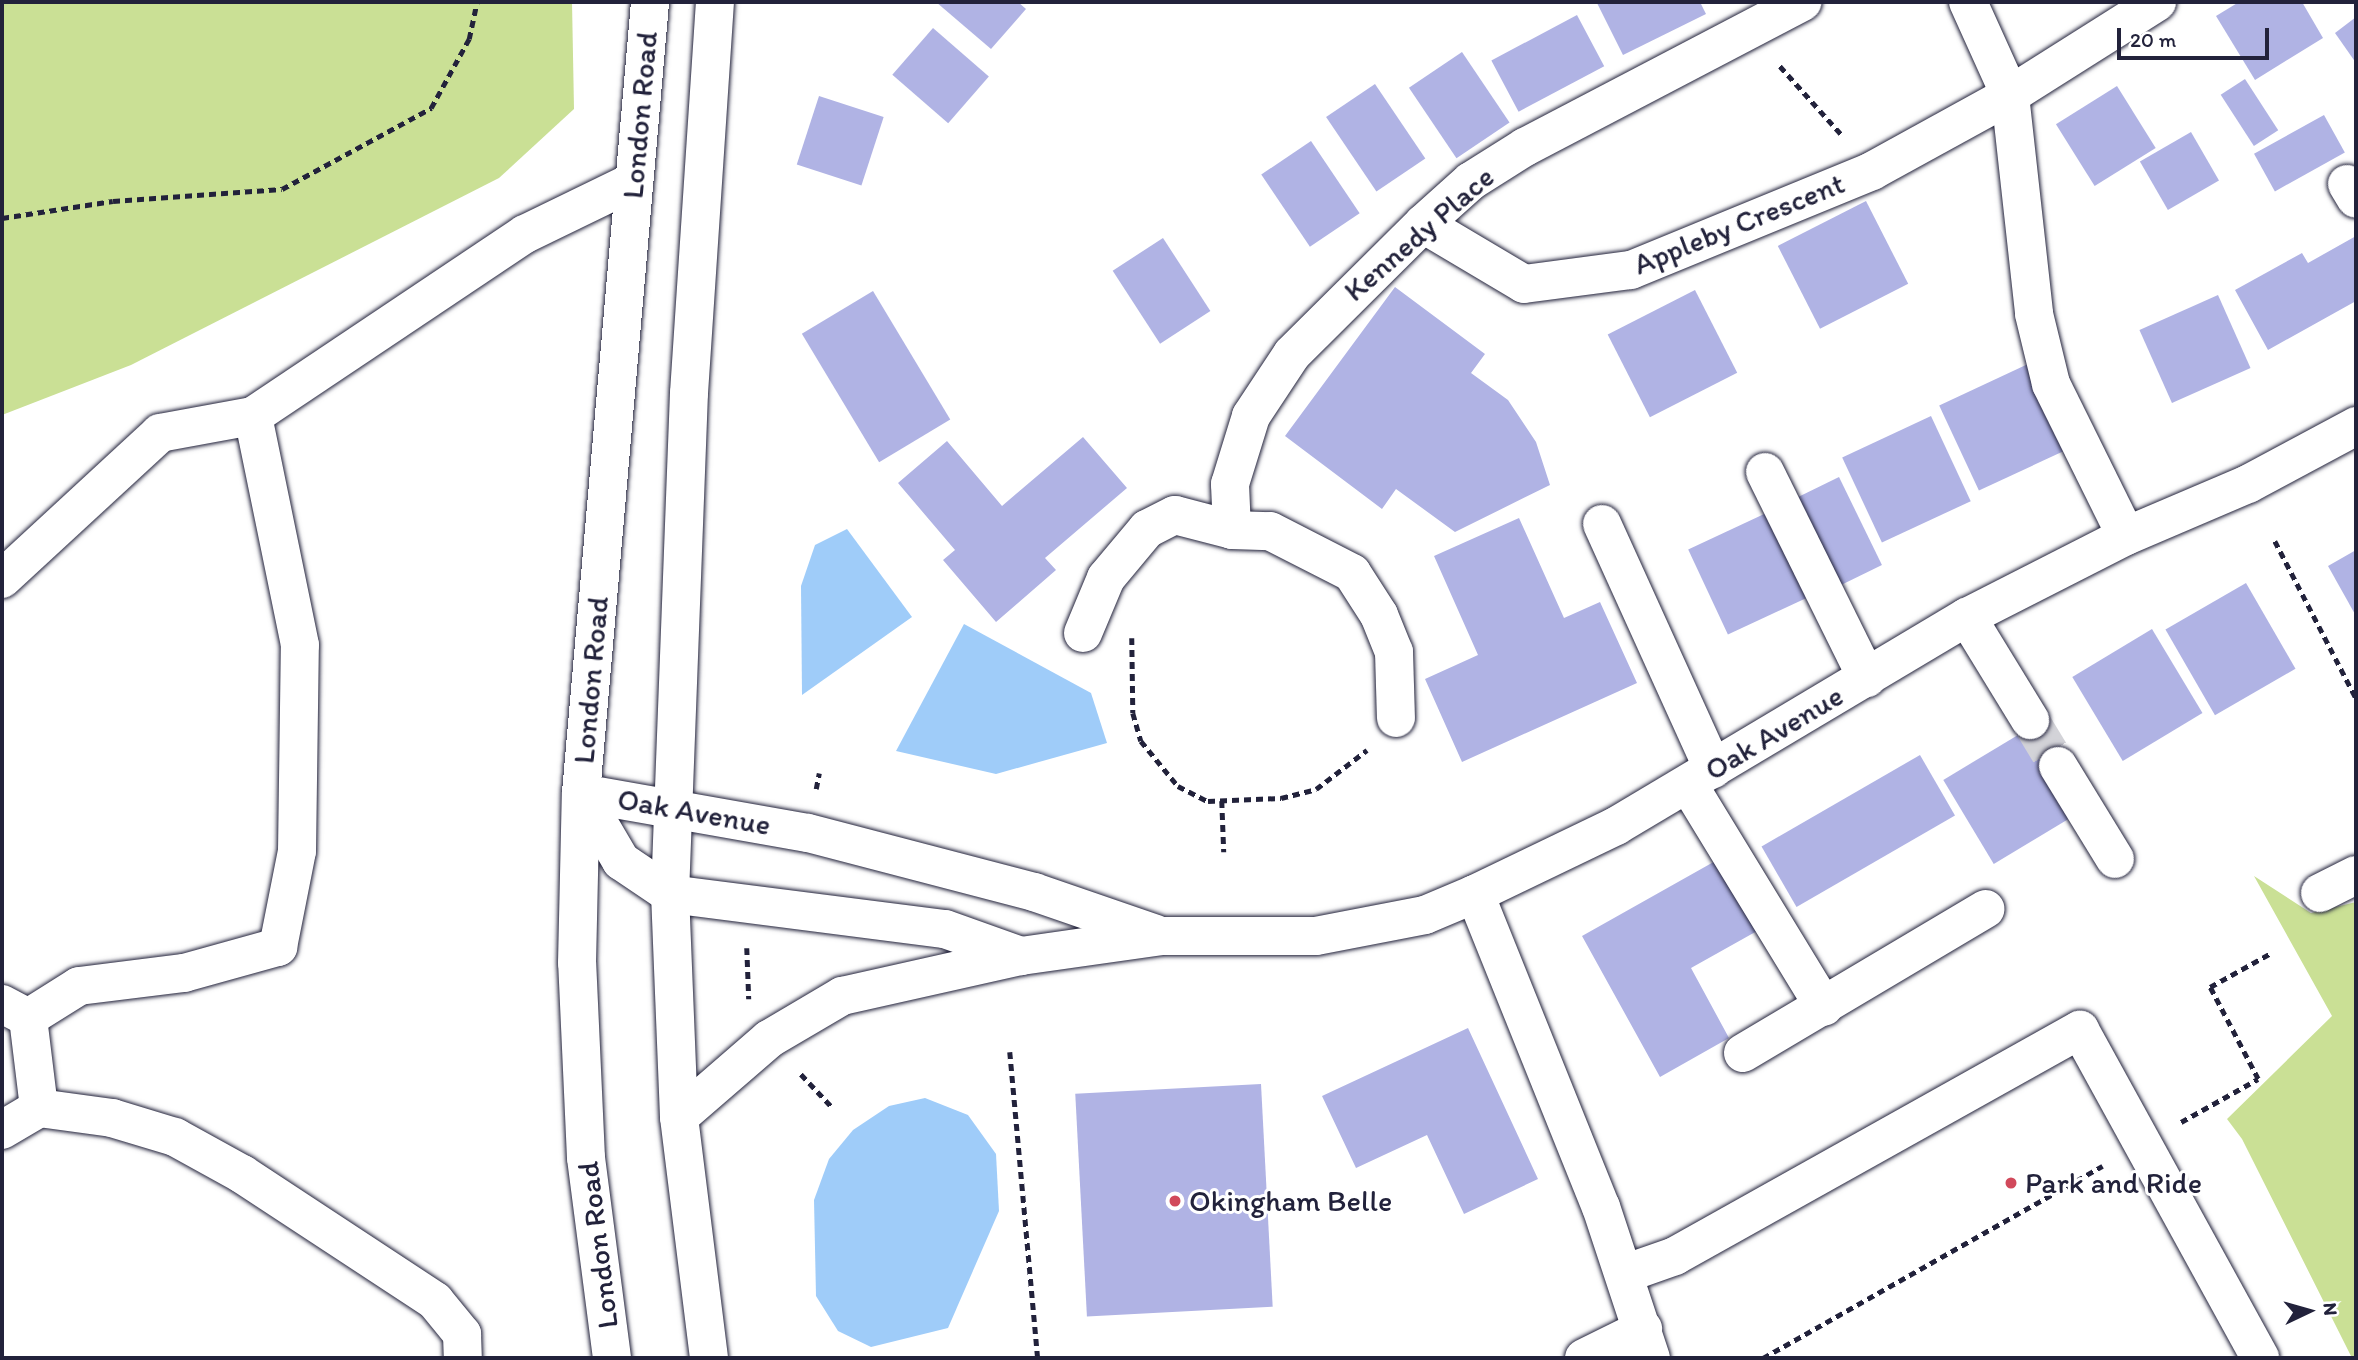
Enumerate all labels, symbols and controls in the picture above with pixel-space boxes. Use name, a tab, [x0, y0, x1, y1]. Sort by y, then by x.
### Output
scale bar	[2120, 14, 2272, 58]
text: 20 m	[2130, 27, 2176, 52]
street label: London Road	[615, 30, 665, 200]
street label: Kennedy Place	[1337, 159, 1501, 309]
street label: Appleby Crescent	[1628, 165, 1850, 283]
street label: London Road	[566, 595, 616, 765]
street label: Oak Avenue	[1699, 678, 1849, 788]
street label: Oak Avenue	[615, 781, 773, 843]
street label: London Road	[570, 1160, 626, 1330]
place label: Park and Ride	[2025, 1165, 2203, 1201]
marker: Park and Ride	[2003, 1175, 2019, 1191]
place label: Okingham Belle	[1189, 1183, 1392, 1219]
marker: Okingham Belle	[1167, 1193, 1183, 1209]
north arrow	[2274, 1276, 2344, 1346]
text: N	[2318, 1302, 2342, 1317]

